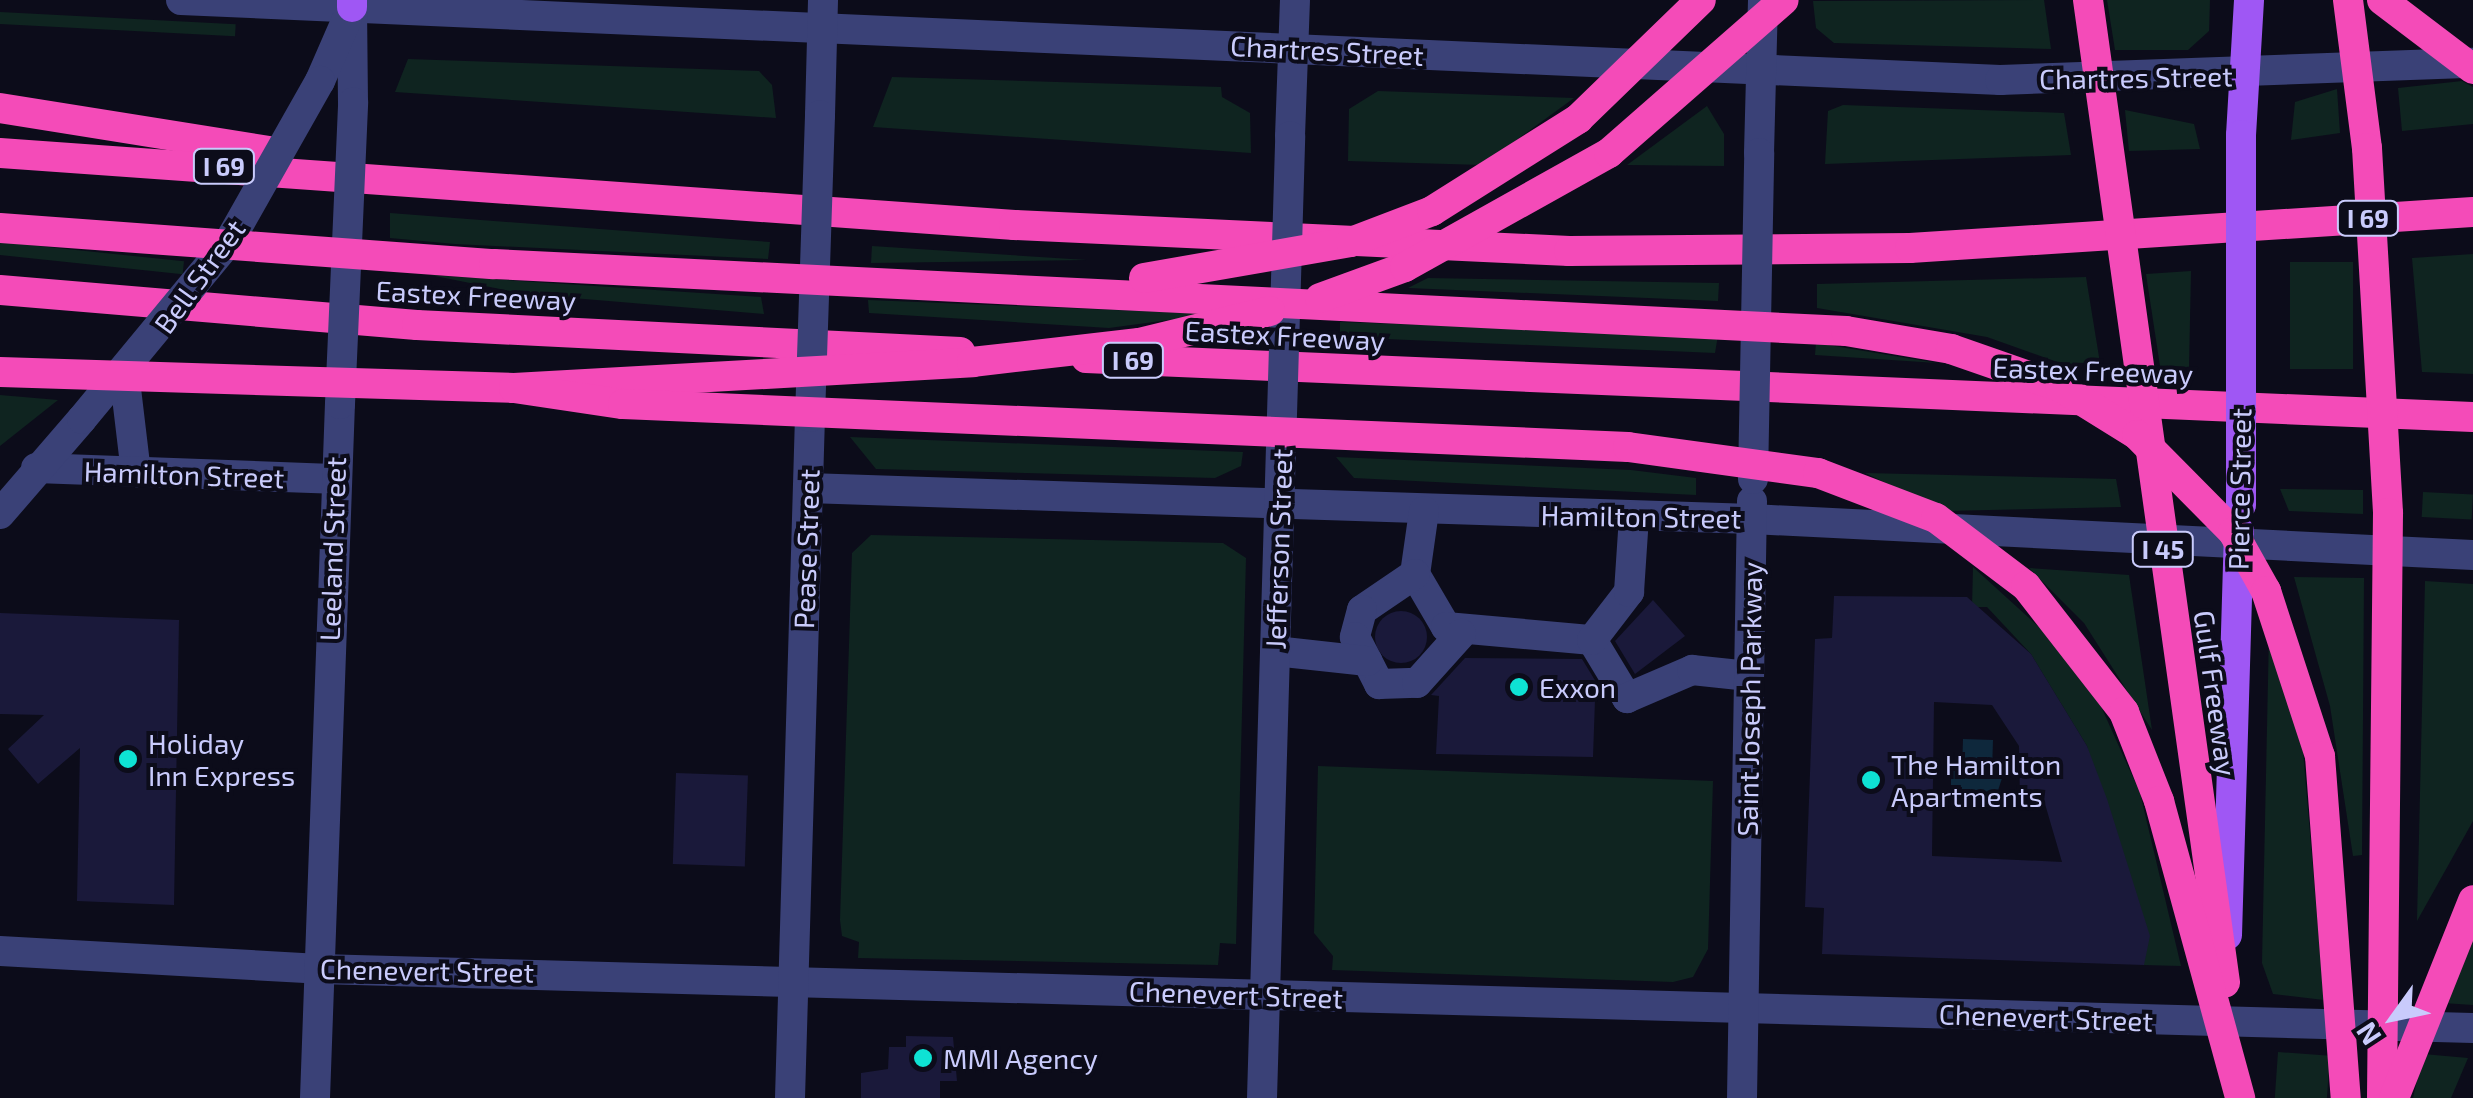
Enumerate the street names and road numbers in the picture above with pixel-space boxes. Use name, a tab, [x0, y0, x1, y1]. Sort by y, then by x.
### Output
street label: Chartres Street	[1229, 28, 1425, 72]
street label: Chartres Street	[2039, 59, 2233, 95]
road number: I 69	[192, 146, 256, 186]
road number: I 69	[2336, 198, 2400, 238]
street label: Bell Street	[146, 212, 252, 340]
street label: Eastex Freeway	[375, 273, 577, 317]
street label: Eastex Freeway	[1184, 313, 1386, 357]
road number: I 69	[1100, 340, 1166, 380]
street label: Eastex Freeway	[1992, 350, 2194, 390]
street label: Pierce Street	[2221, 408, 2257, 570]
street label: Jefferson Street	[1258, 448, 1298, 650]
street label: Hamilton Street	[83, 454, 285, 494]
street label: Leeland Street	[312, 456, 352, 642]
street label: Pease Street	[786, 468, 826, 630]
street label: Hamilton Street	[1540, 497, 1742, 535]
road number: I 45	[2130, 529, 2196, 569]
street label: Saint Joseph Parkway	[1730, 561, 1768, 837]
street label: Gulf Freeway	[2188, 608, 2244, 778]
street label: Chenevert Street	[320, 951, 534, 989]
street label: Chenevert Street	[1128, 973, 1344, 1015]
street label: Chenevert Street	[1938, 996, 2154, 1038]

